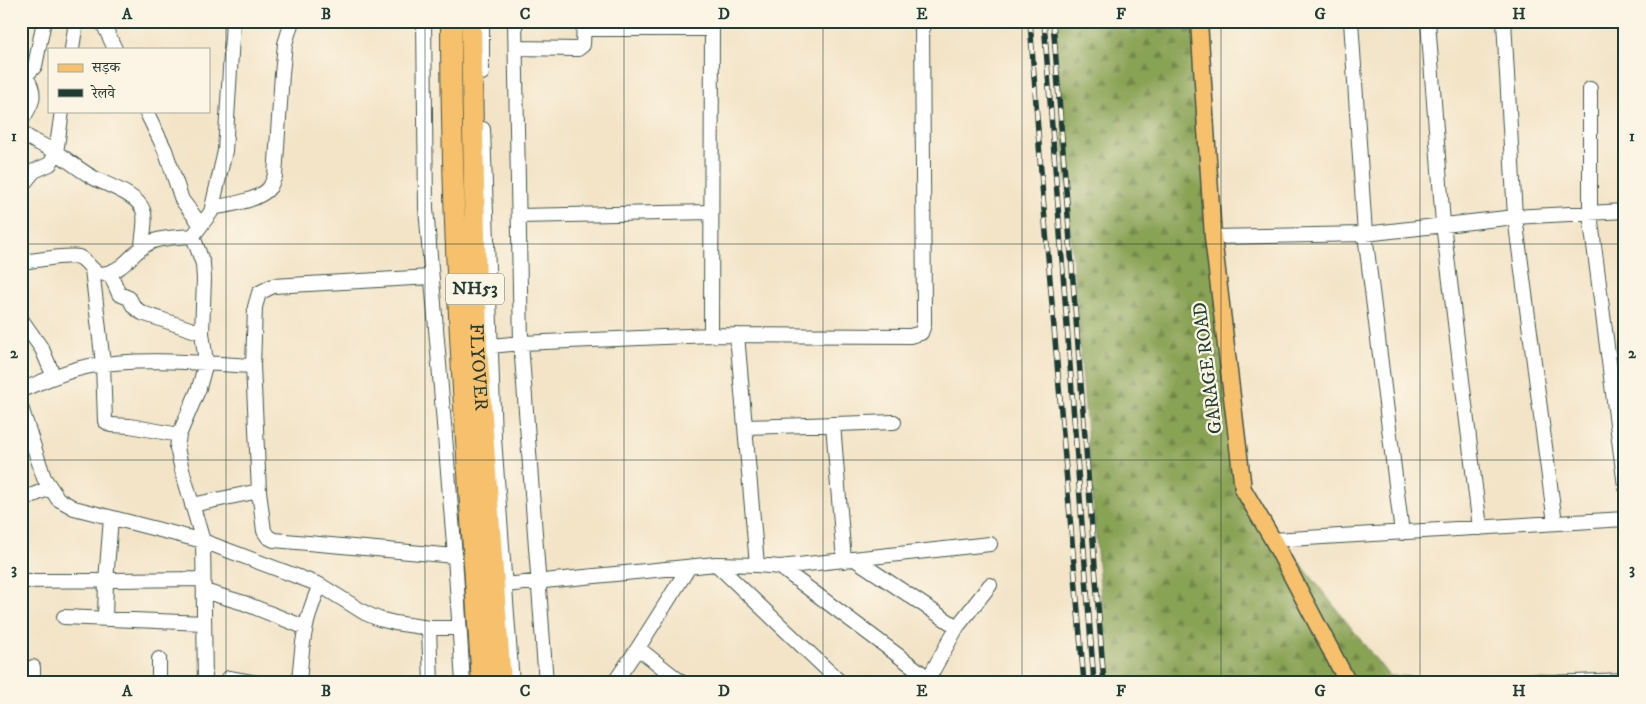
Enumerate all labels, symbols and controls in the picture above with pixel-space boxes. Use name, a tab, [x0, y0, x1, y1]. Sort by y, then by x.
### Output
text: A	[121, 4, 133, 24]
text: B	[321, 4, 331, 24]
text: C	[520, 4, 530, 24]
text: D	[718, 4, 730, 24]
text: E	[916, 4, 928, 24]
text: F	[1116, 4, 1126, 24]
text: G	[1314, 4, 1326, 24]
text: H	[1512, 4, 1526, 24]
legend	[48, 48, 210, 112]
text: सड़क	[91, 58, 121, 77]
text: रेलवे	[90, 84, 116, 103]
text: 1	[11, 126, 17, 146]
text: 1	[1629, 126, 1635, 146]
road number: NH53	[446, 274, 504, 304]
street label: GARAGE ROAD	[1188, 301, 1228, 435]
street label: FLYOVER	[465, 323, 493, 412]
text: 2	[10, 343, 19, 363]
text: 2	[1628, 343, 1637, 363]
text: 3	[11, 559, 17, 579]
text: 3	[1629, 559, 1635, 579]
text: A	[121, 681, 133, 701]
text: B	[321, 681, 331, 701]
text: C	[520, 681, 530, 701]
text: D	[718, 681, 730, 701]
text: E	[916, 681, 928, 701]
text: F	[1116, 681, 1126, 701]
text: G	[1314, 681, 1326, 701]
text: H	[1512, 681, 1526, 701]

